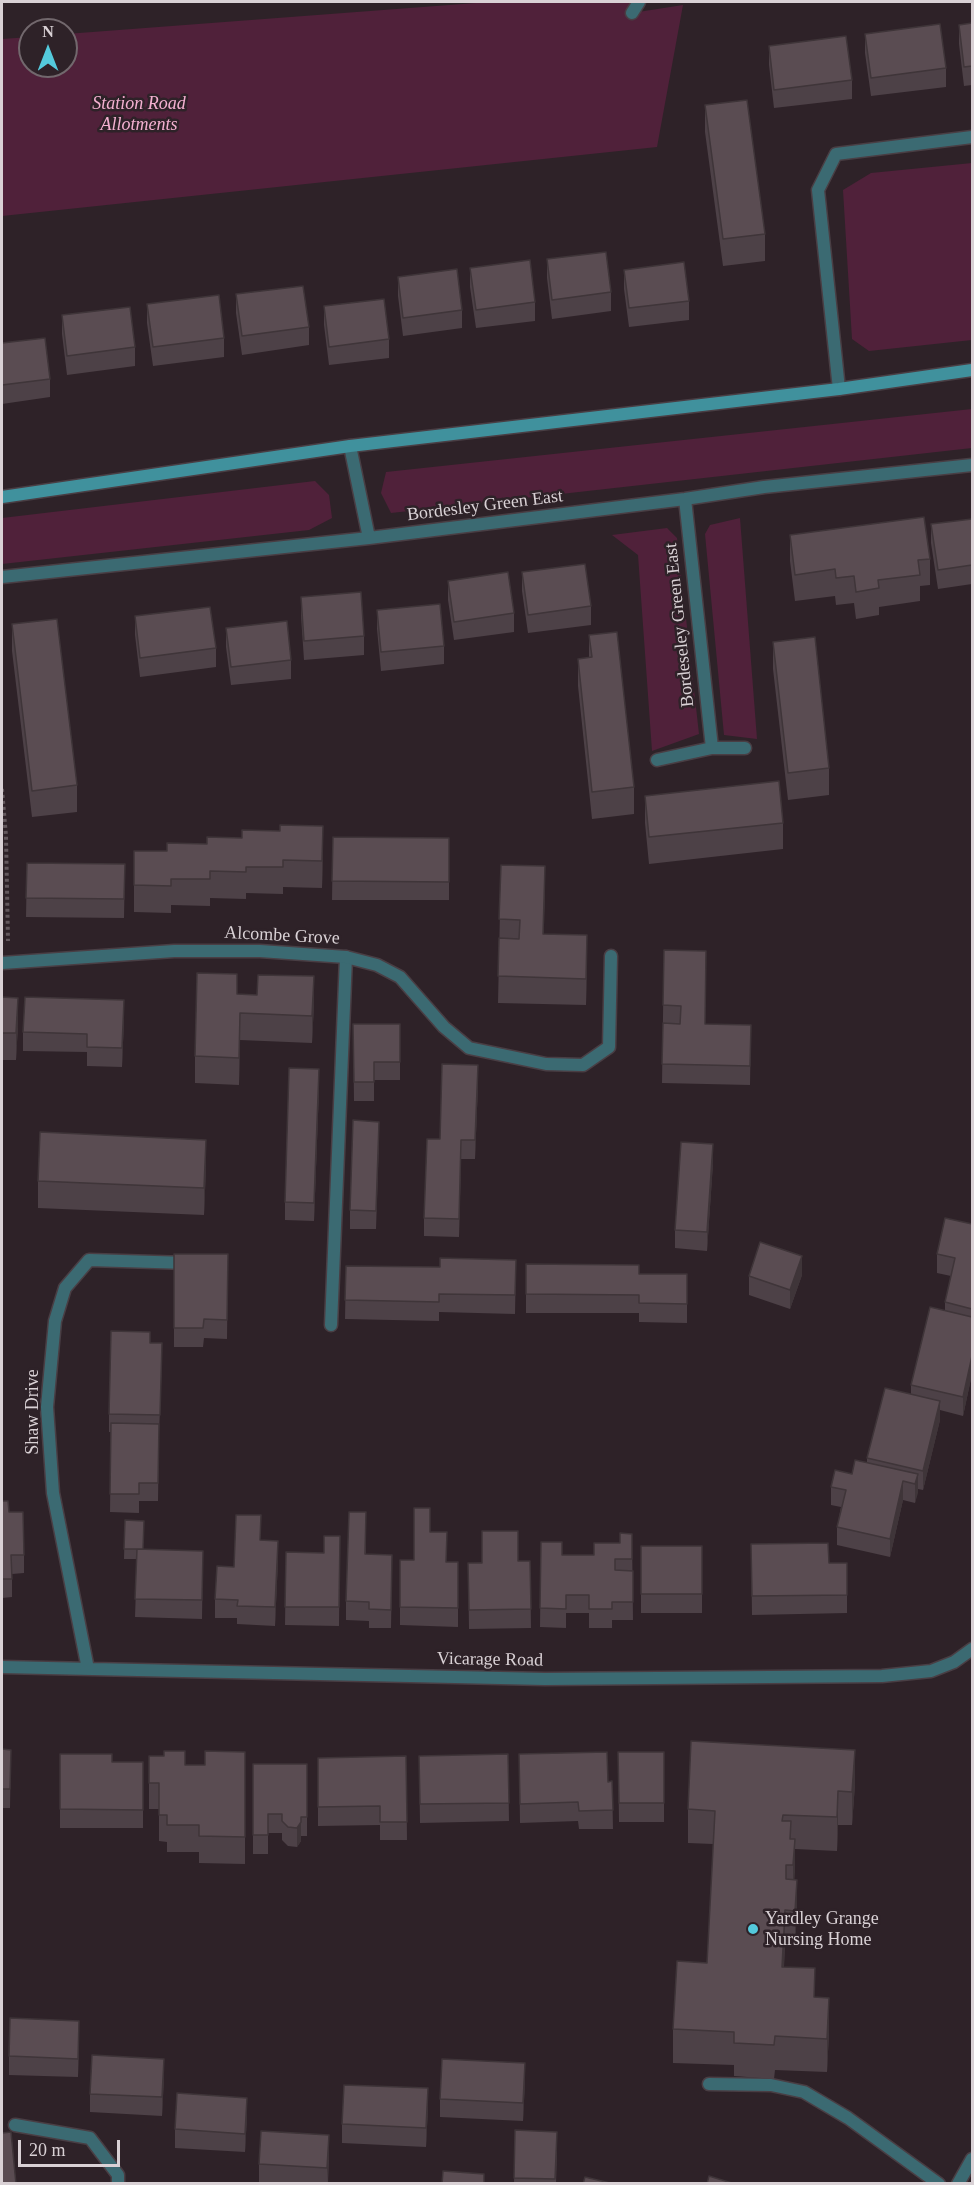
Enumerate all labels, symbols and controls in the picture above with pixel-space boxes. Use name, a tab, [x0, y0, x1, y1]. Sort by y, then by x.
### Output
north arrow	[18, 18, 78, 78]
text: N	[42, 23, 54, 40]
park label: Station Road Allotments	[92, 93, 186, 136]
street label: Bordesley Green East	[406, 486, 564, 526]
street label: Bordeseley Green East	[661, 542, 699, 708]
street label: Alcombe Grove	[224, 922, 340, 950]
street label: Shaw Drive	[22, 1369, 44, 1455]
street label: Vicarage Road	[437, 1648, 543, 1672]
place label: Yardley Grange Nursing Home	[765, 1908, 879, 1950]
marker: Yardley Grange Nursing Home	[746, 1922, 760, 1936]
scale bar	[21, 2128, 123, 2166]
text: 20 m	[29, 2140, 66, 2160]

